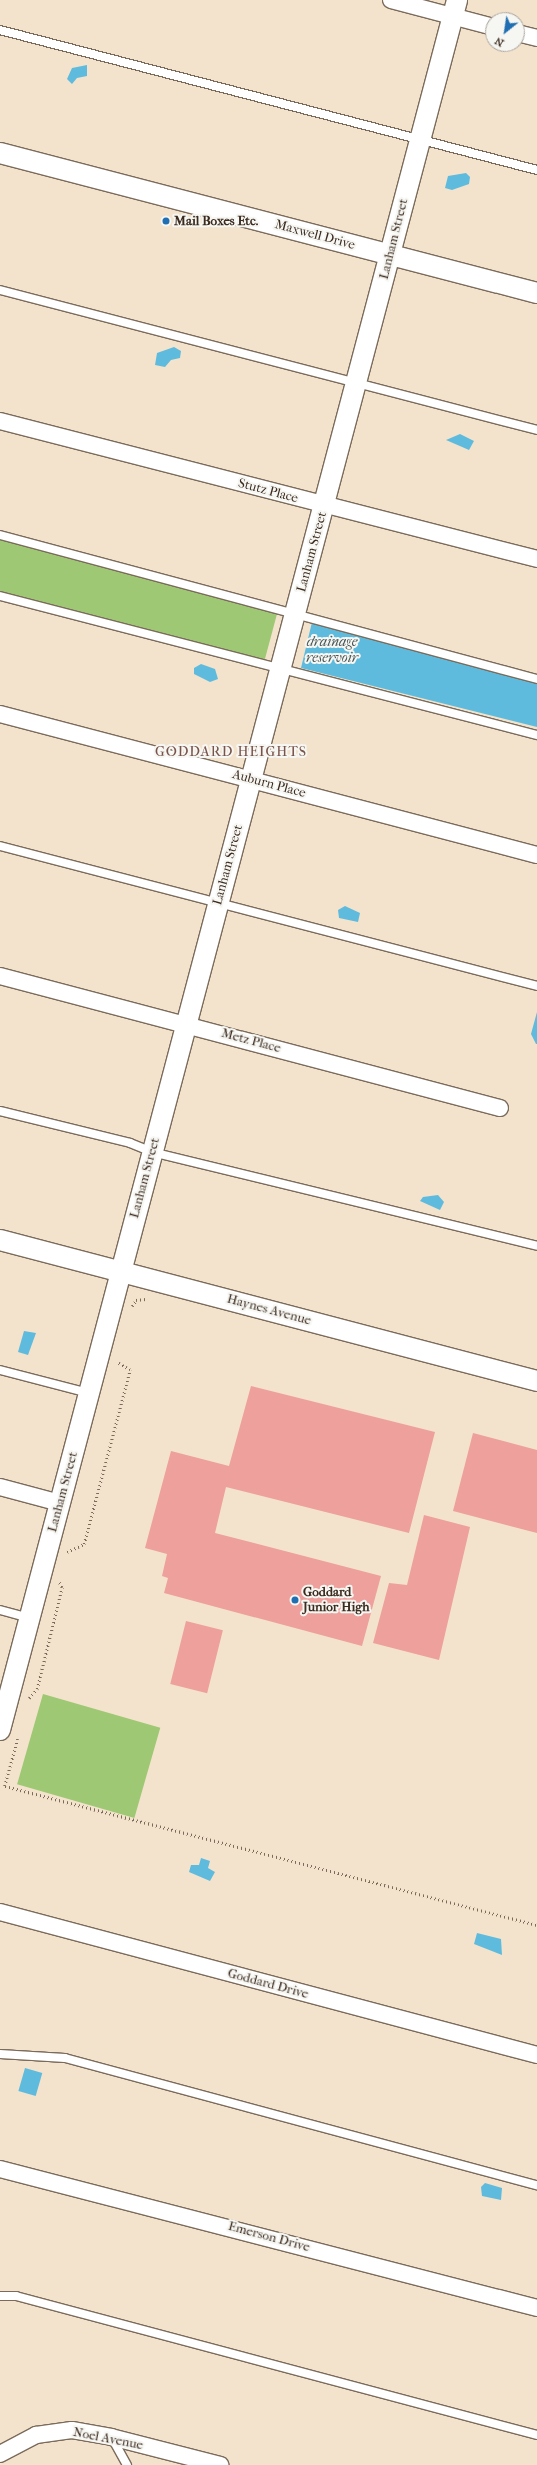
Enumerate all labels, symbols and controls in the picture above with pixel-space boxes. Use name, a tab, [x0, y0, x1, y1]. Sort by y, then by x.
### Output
north arrow	[485, 12, 525, 52]
text: N	[492, 34, 506, 50]
street label: Lanham Street	[376, 197, 412, 281]
place label: Mail Boxes Etc.	[174, 213, 258, 229]
marker: Mail Boxes Etc.	[161, 216, 171, 226]
street label: Maxwell Drive	[273, 217, 357, 253]
street label: Stutz Place	[236, 476, 300, 506]
street label: Lanham Street	[294, 510, 330, 594]
water label: drainage reservoir	[306, 634, 358, 666]
district label: GODDARD HEIGHTS	[155, 744, 307, 760]
street label: Auburn Place	[231, 767, 307, 801]
street label: Lanham Street	[210, 823, 246, 907]
street label: Metz Place	[220, 1026, 282, 1056]
street label: Lanham Street	[127, 1136, 163, 1220]
street label: Haynes Avenue	[225, 1291, 313, 1329]
street label: Lanham Street	[45, 1450, 81, 1534]
place label: Goddard Junior High	[303, 1585, 369, 1616]
marker: Goddard Junior High	[290, 1595, 300, 1605]
street label: Goddard Drive	[226, 1966, 310, 2002]
street label: Emerson Drive	[226, 2219, 312, 2255]
street label: Noel Avenue	[72, 2425, 144, 2453]

